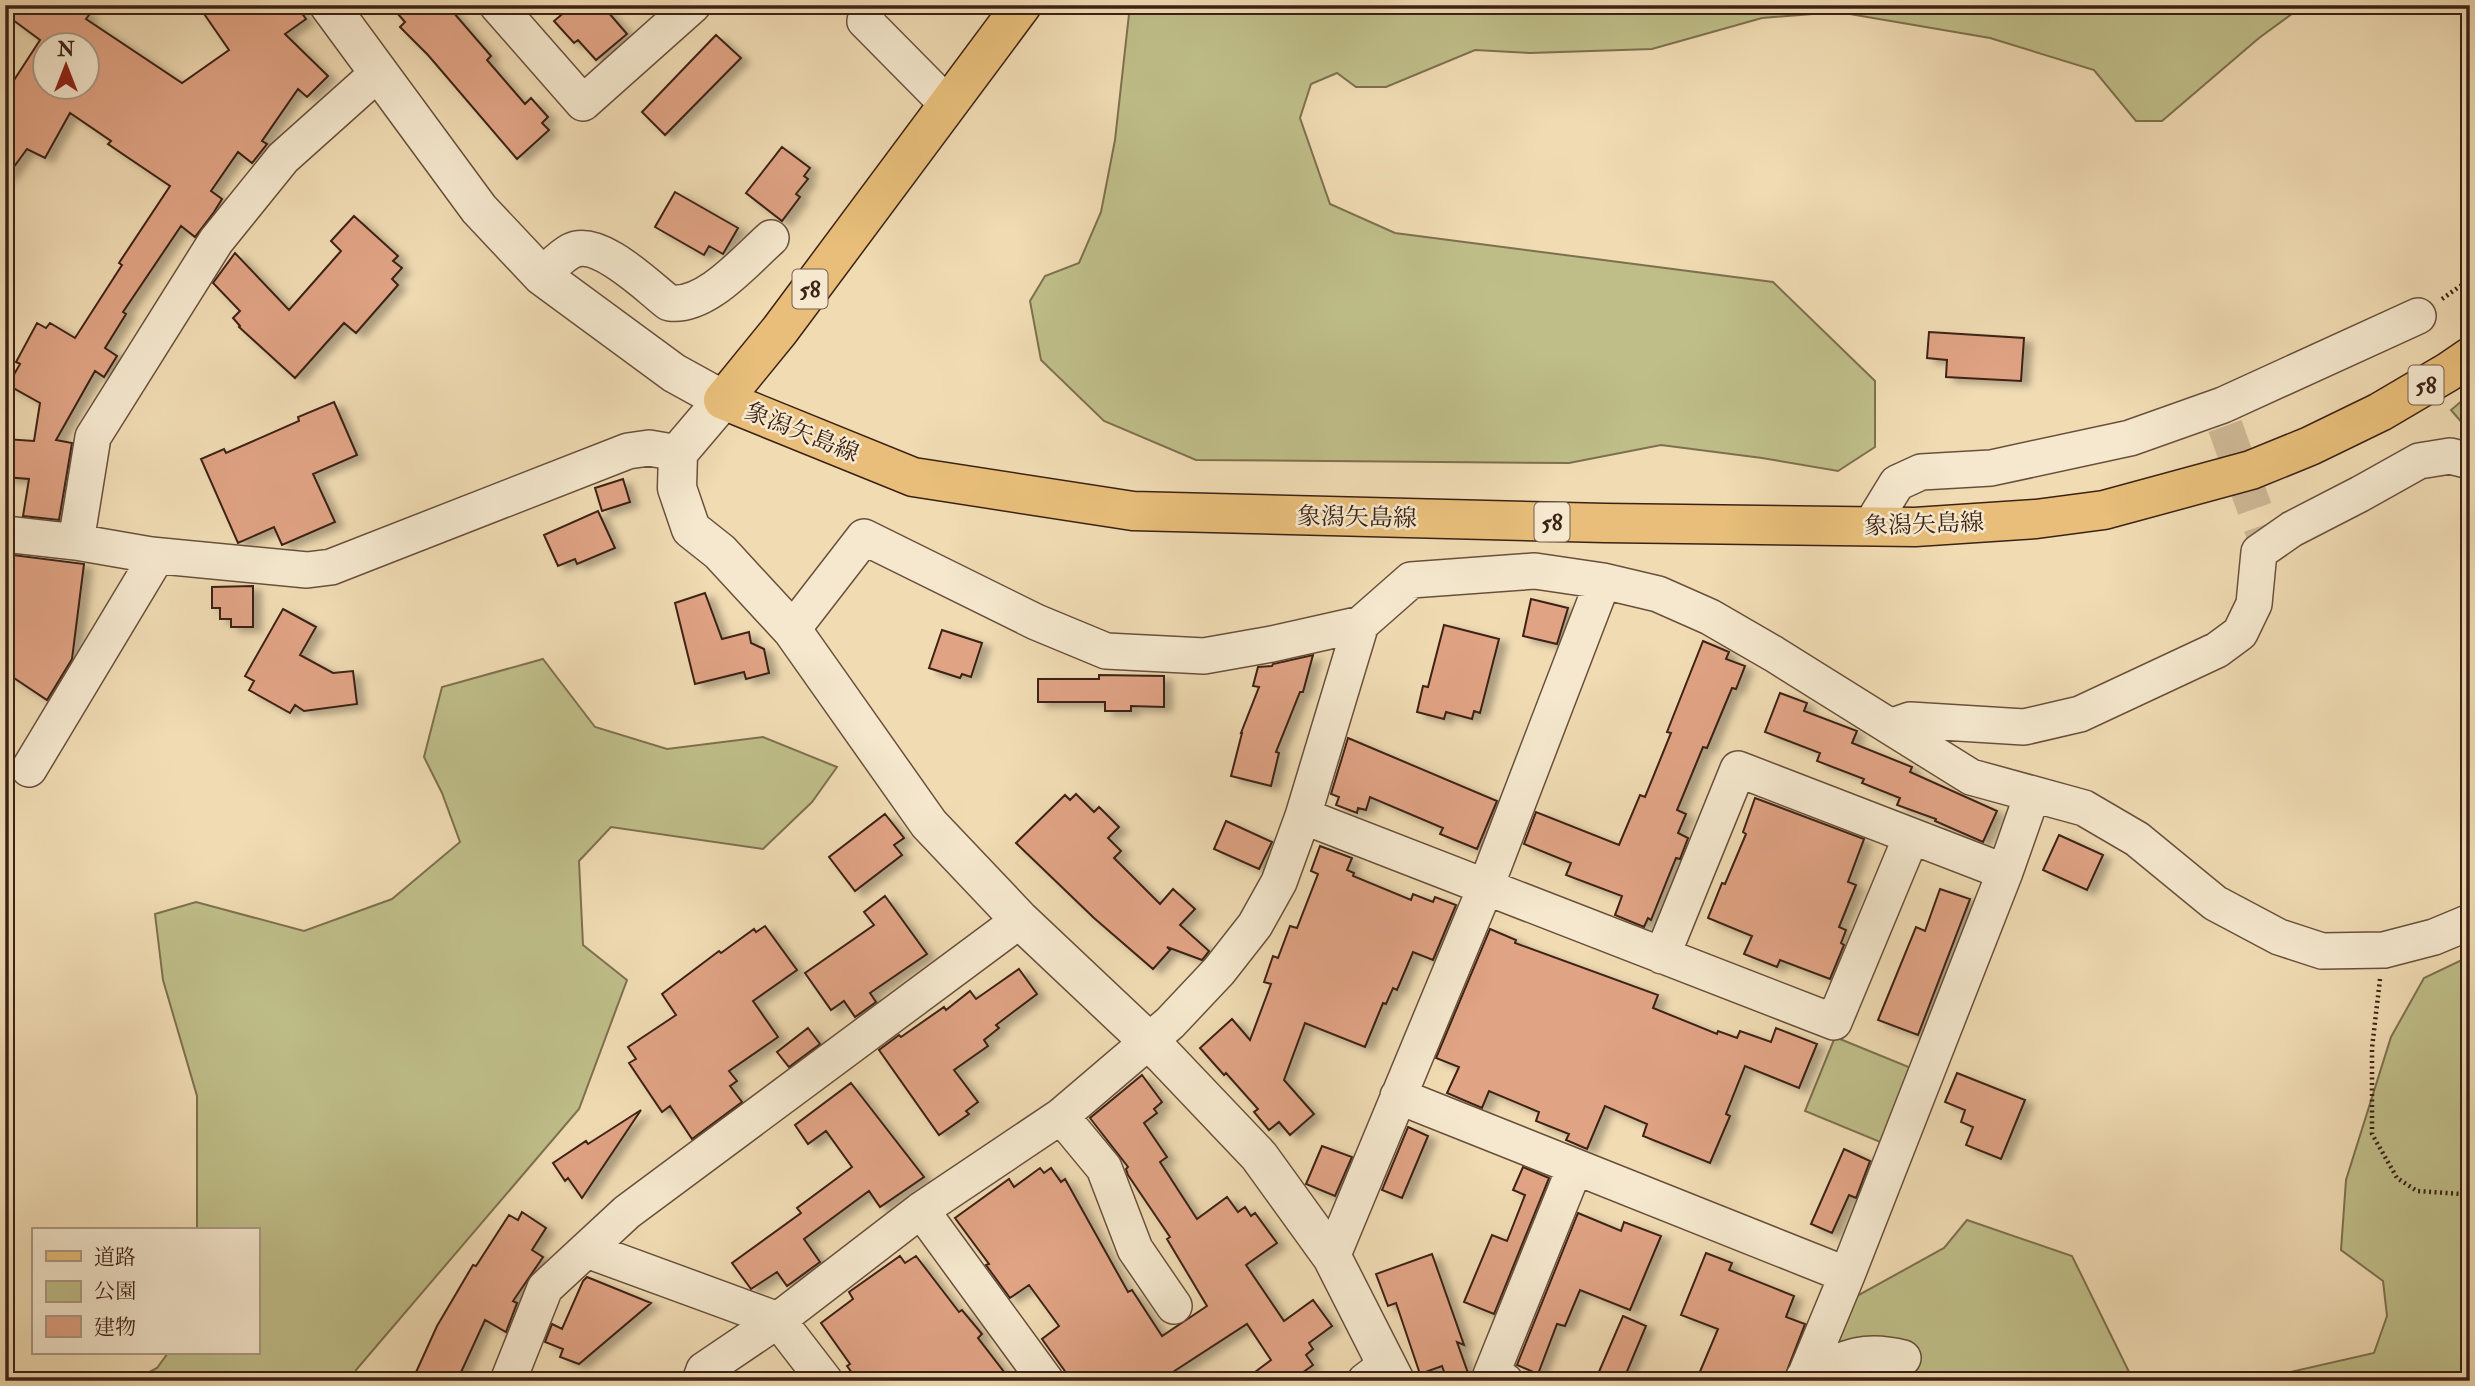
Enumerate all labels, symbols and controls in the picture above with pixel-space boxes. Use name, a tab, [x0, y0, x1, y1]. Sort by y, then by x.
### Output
north arrow	[32, 32, 102, 102]
text: N	[56, 38, 75, 62]
road number: 58	[792, 270, 828, 308]
road number: 58	[2408, 366, 2444, 404]
street label: 象潟矢島線	[740, 396, 863, 469]
street label: 象潟矢島線	[1297, 501, 1417, 534]
road number: 58	[1534, 502, 1570, 542]
street label: 象潟矢島線	[1864, 507, 1985, 542]
legend	[32, 1228, 259, 1354]
text: 道路	[94, 1244, 136, 1271]
text: 公園	[94, 1278, 136, 1305]
text: 建物	[94, 1314, 136, 1341]

